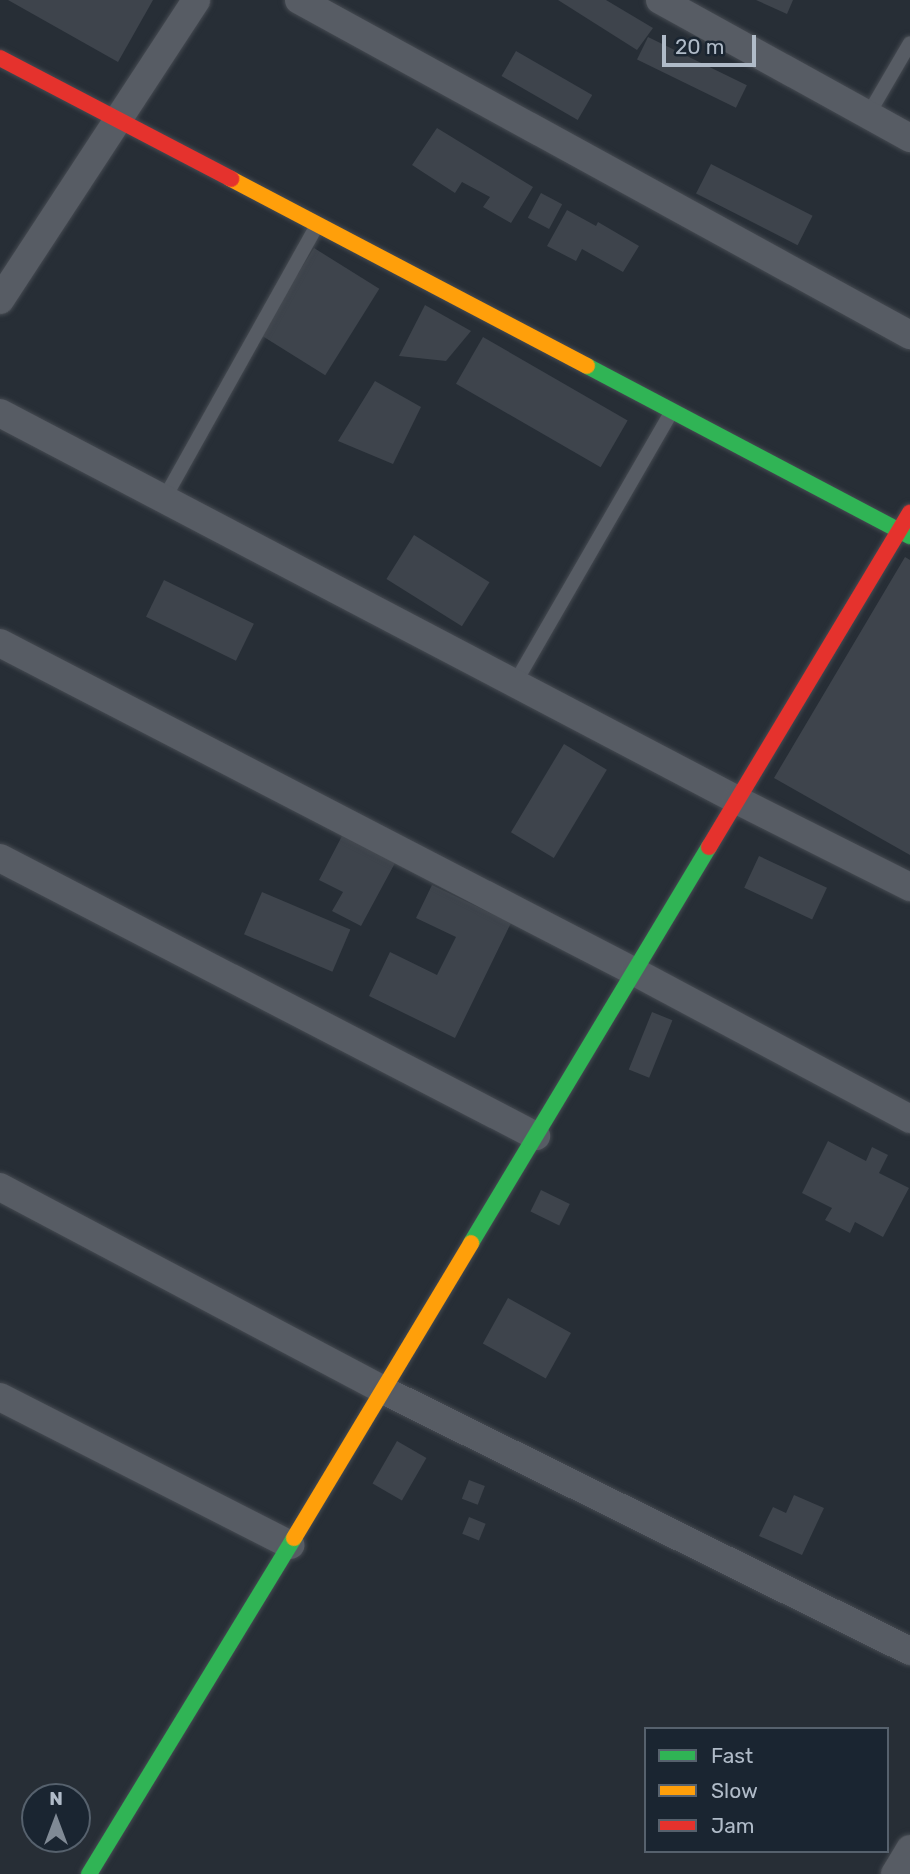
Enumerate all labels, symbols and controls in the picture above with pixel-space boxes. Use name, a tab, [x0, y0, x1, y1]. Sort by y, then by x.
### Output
scale bar	[665, 21, 760, 65]
text: 20 m	[675, 34, 724, 59]
legend	[644, 1727, 889, 1853]
text: Fast	[711, 1743, 753, 1768]
text: Slow	[711, 1778, 758, 1803]
north arrow	[21, 1783, 91, 1853]
text: N	[49, 1787, 63, 1810]
text: Jam	[711, 1813, 755, 1838]

